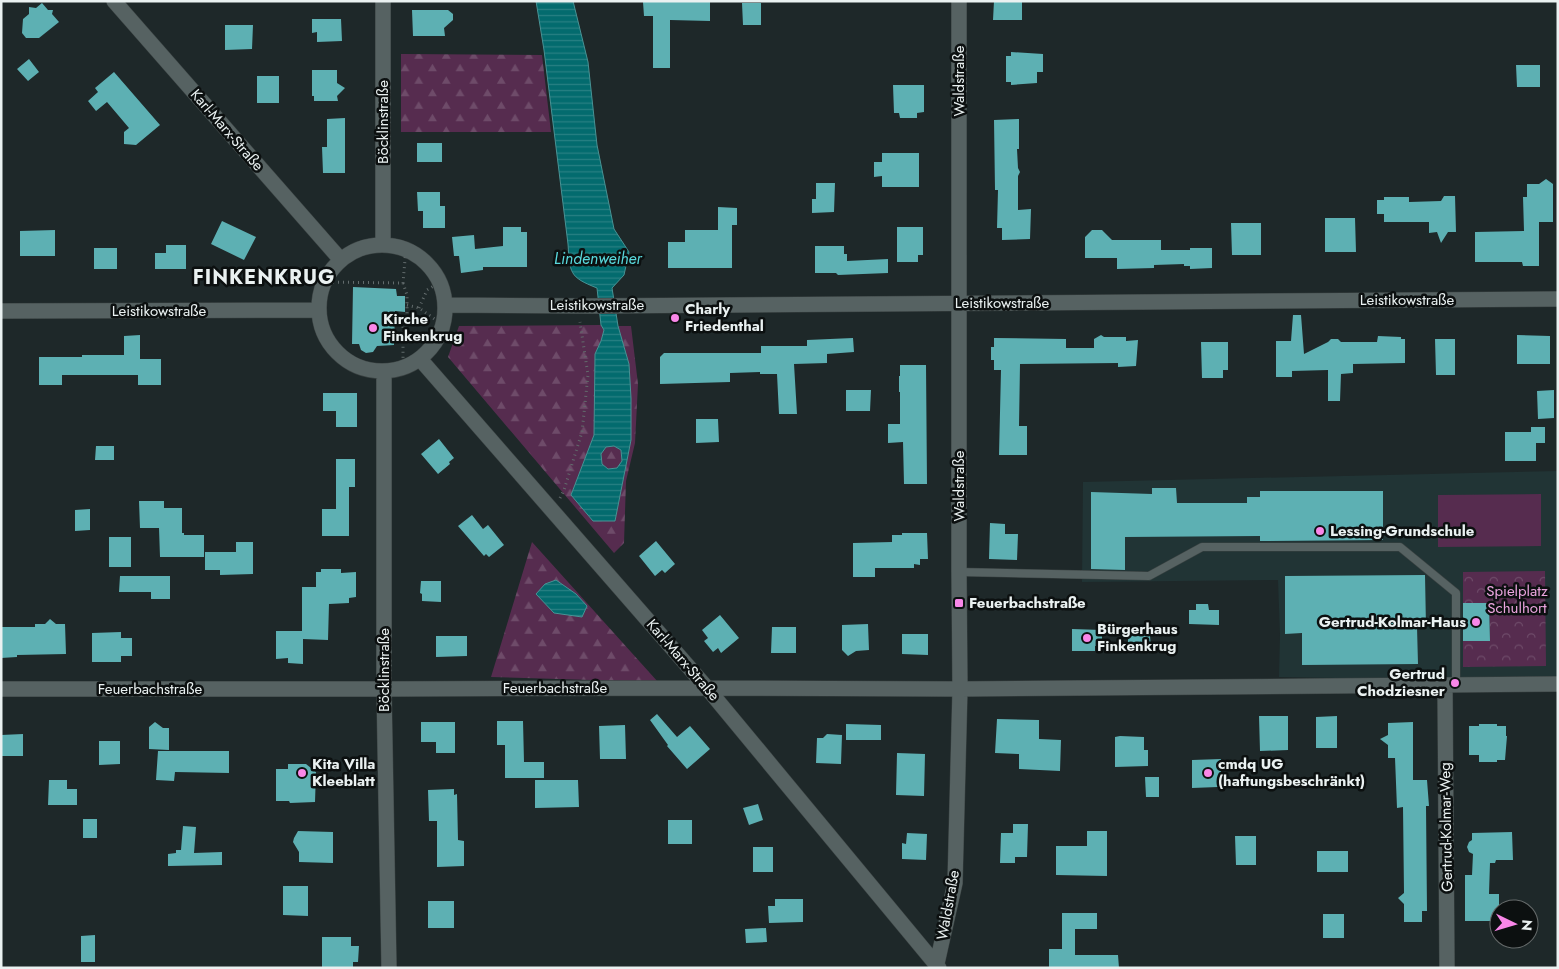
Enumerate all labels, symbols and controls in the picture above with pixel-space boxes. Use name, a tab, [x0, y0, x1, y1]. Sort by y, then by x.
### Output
street label: Waldstraße	[948, 45, 970, 116]
street label: Böcklinstraße	[372, 80, 394, 164]
street label: Karl-Marx-Straße	[185, 84, 269, 176]
water label: Lindenweiher	[554, 247, 644, 270]
district label: FINKENKRUG	[193, 263, 335, 292]
street label: Leistikowstraße	[1360, 289, 1455, 311]
street label: Leistikowstraße	[955, 292, 1050, 314]
street label: Leistikowstraße	[550, 294, 645, 316]
place label: Charly Friedenthal	[685, 298, 764, 337]
street label: Leistikowstraße	[112, 300, 207, 322]
place label: Kirche Finkenkrug	[383, 308, 462, 347]
marker: Charly Friedenthal	[669, 312, 681, 324]
marker: Kirche Finkenkrug	[367, 322, 379, 334]
street label: Waldstraße	[948, 450, 970, 521]
place label: Lessing-Grundschule	[1330, 520, 1475, 542]
marker: Lessing-Grundschule	[1314, 525, 1326, 537]
park label: Spielplatz Schulhort	[1486, 580, 1548, 619]
place label: Feuerbachstraße	[969, 592, 1086, 614]
marker: Feuerbachstraße	[953, 597, 965, 609]
place label: Gertrud-Kolmar-Haus	[1319, 611, 1466, 633]
street label: Karl-Marx-Straße	[641, 614, 725, 706]
marker: Gertrud-Kolmar-Haus	[1470, 616, 1482, 628]
place label: Bürgerhaus Finkenkrug	[1097, 618, 1178, 657]
street label: Böcklinstraße	[373, 628, 395, 712]
marker: Bürgerhaus Finkenkrug	[1081, 632, 1093, 644]
place label: Gertrud Chodziesner	[1357, 663, 1446, 702]
street label: Feuerbachstraße	[503, 677, 608, 699]
marker: Gertrud Chodziesner	[1449, 677, 1461, 689]
street label: Feuerbachstraße	[98, 678, 203, 700]
place label: Kita Villa Kleeblatt	[312, 753, 375, 792]
place label: cmdq UG (haftungsbeschränkt)	[1218, 753, 1365, 792]
street label: Gertrud-Kolmar-Weg	[1434, 762, 1458, 892]
marker: Kita Villa Kleeblatt	[296, 767, 308, 779]
marker: cmdq UG (haftungsbeschränkt)	[1202, 767, 1214, 779]
street label: Waldstraße	[931, 868, 965, 942]
north arrow	[1489, 899, 1539, 949]
text: N	[1517, 919, 1537, 932]

